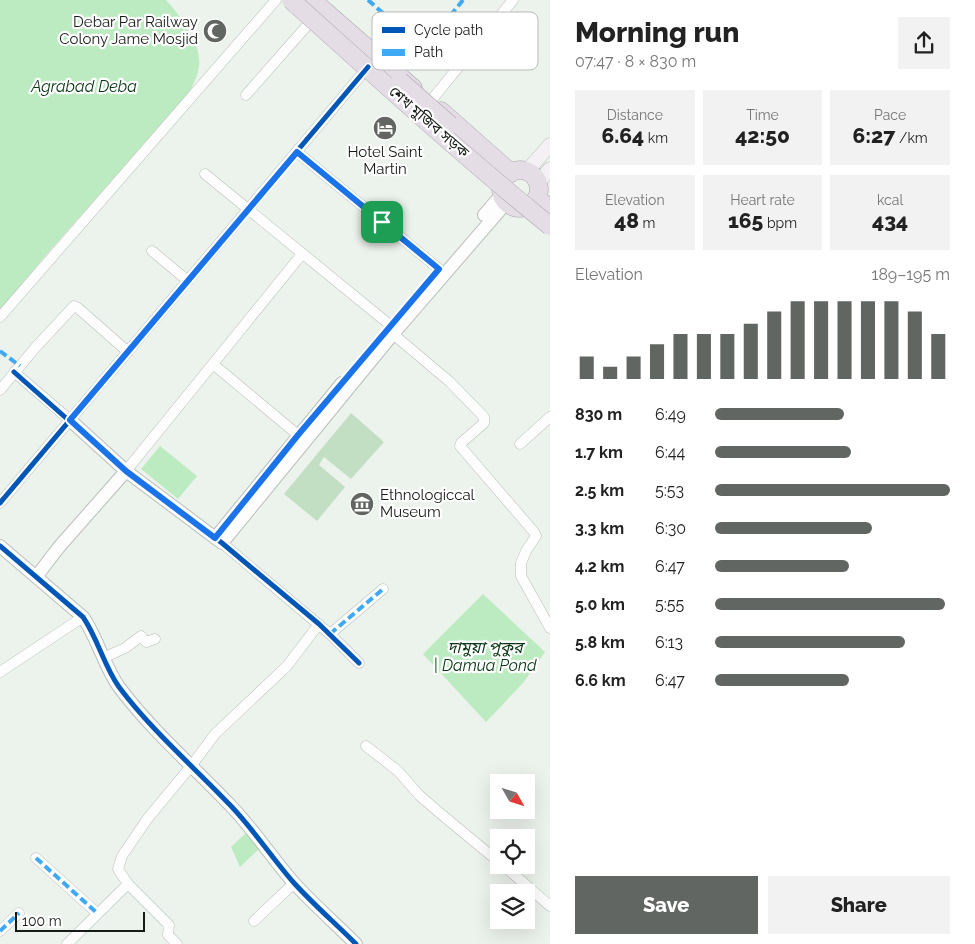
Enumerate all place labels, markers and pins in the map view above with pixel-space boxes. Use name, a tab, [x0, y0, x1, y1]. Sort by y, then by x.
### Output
place label: Debar Par Railway Colony Jame Mosjid	[59, 13, 198, 48]
mosque icon: Debar Par Railway Colony Jame Mosjid	[202, 18, 228, 44]
hotel icon: Hotel Saint Martin	[372, 115, 398, 141]
place label: Hotel Saint Martin	[347, 143, 423, 178]
pin	[361, 201, 403, 243]
place label: Ethnologiccal Museum	[380, 486, 476, 521]
museum icon: Ethnologiccal Museum	[349, 491, 375, 517]

